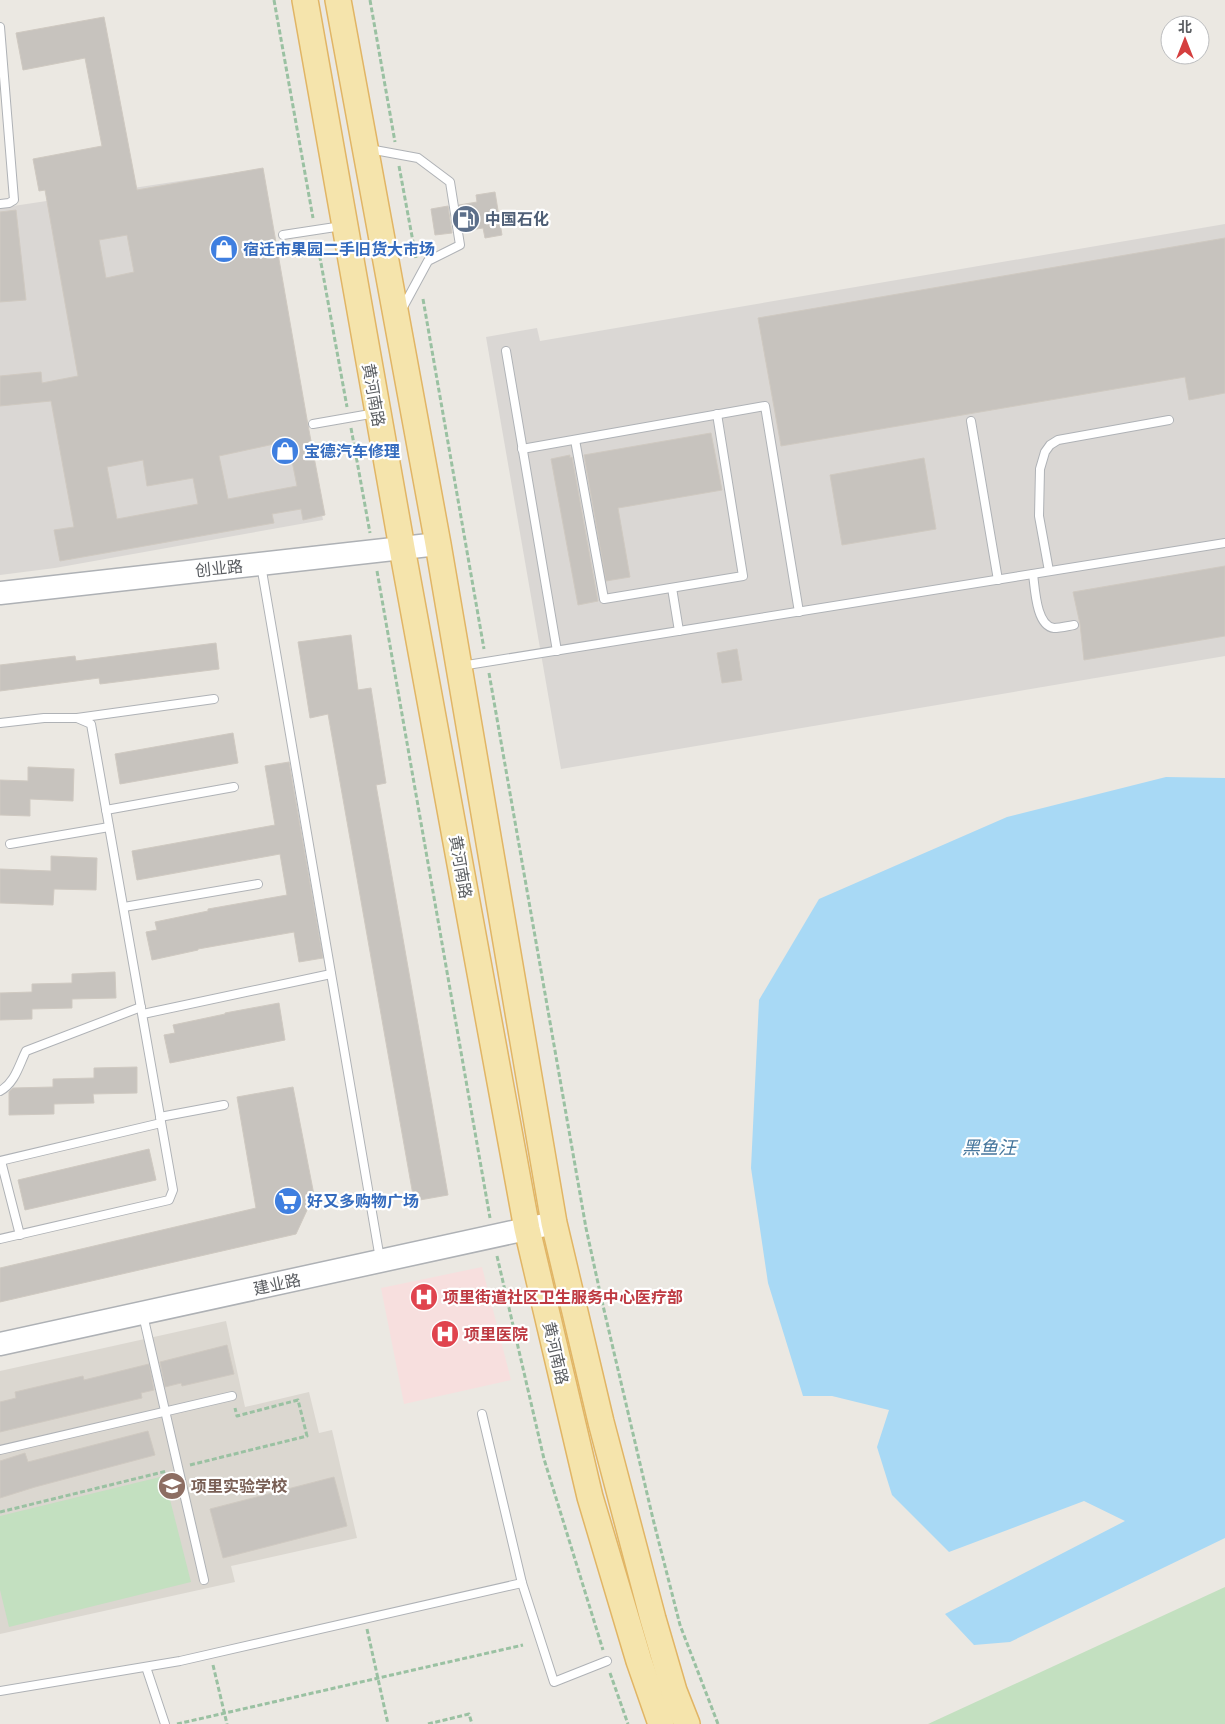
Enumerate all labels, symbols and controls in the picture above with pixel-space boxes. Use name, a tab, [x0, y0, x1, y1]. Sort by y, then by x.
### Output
north arrow	[1160, 15, 1210, 65]
text: 北	[1178, 18, 1192, 35]
fuel station icon: 中国石化	[451, 204, 481, 234]
place label: 中国石化	[485, 209, 549, 229]
shop icon: 宿迁市果园二手旧货大市场	[209, 234, 239, 264]
place label: 宿迁市果园二手旧货大市场	[243, 239, 435, 259]
street label: 黄河南路	[359, 362, 389, 428]
shop icon: 宝德汽车修理	[270, 436, 300, 466]
place label: 宝德汽车修理	[304, 441, 400, 461]
street label: 创业路	[194, 556, 244, 580]
street label: 黄河南路	[446, 834, 476, 900]
water label: 黑鱼汪	[962, 1136, 1019, 1158]
supermarket icon: 好又多购物广场	[273, 1186, 303, 1216]
place label: 好又多购物广场	[307, 1191, 419, 1211]
street label: 建业路	[251, 1269, 303, 1299]
hospital icon: 项里街道社区卫生服务中心医疗部	[409, 1282, 439, 1312]
place label: 项里街道社区卫生服务中心医疗部	[443, 1287, 683, 1307]
hospital icon: 项里医院	[430, 1319, 460, 1349]
street label: 黄河南路	[539, 1320, 573, 1386]
place label: 项里医院	[464, 1324, 528, 1344]
school or university icon: 项里实验学校	[157, 1471, 187, 1501]
place label: 项里实验学校	[191, 1476, 288, 1496]

